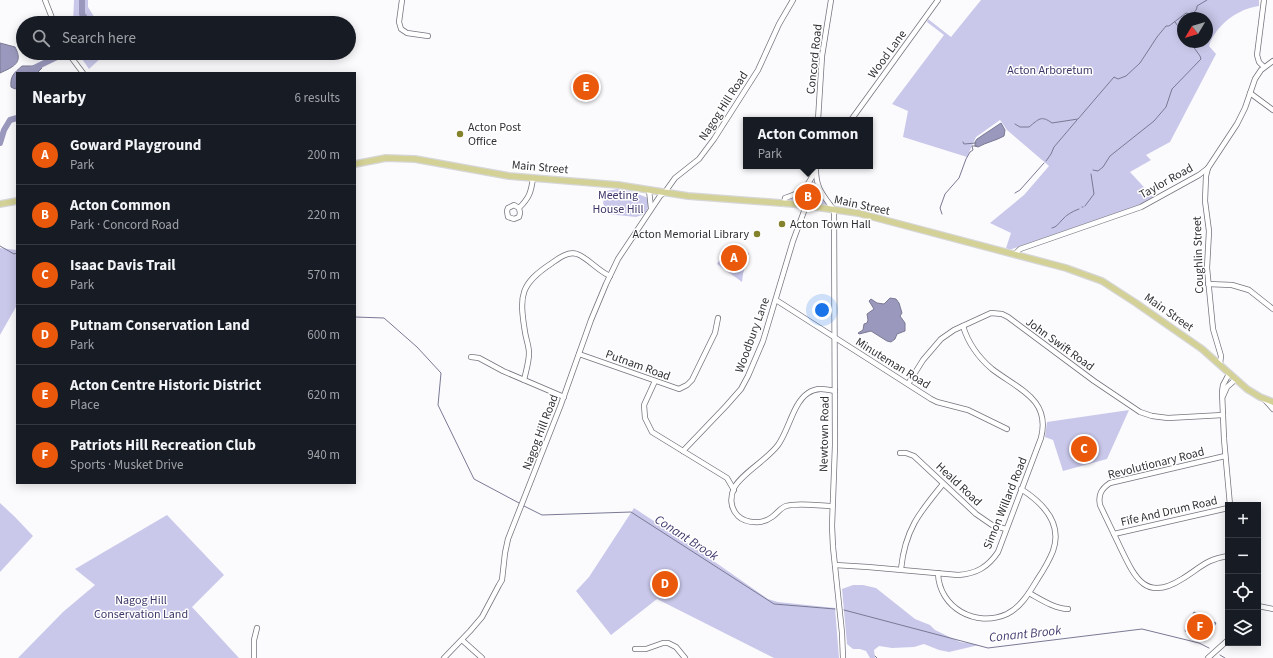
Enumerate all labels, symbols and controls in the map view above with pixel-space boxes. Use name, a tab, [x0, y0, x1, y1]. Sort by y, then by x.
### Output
north arrow	[1177, 12, 1213, 48]
search box	[16, 16, 356, 60]
street label: Concord Road	[802, 23, 827, 95]
icon: search	[30, 27, 52, 49]
street label: Wood Lane	[864, 27, 911, 82]
text: Search here	[62, 28, 136, 49]
park label: Acton Arboretum	[1007, 62, 1093, 79]
street label: Nagog Hill Road	[695, 68, 752, 144]
pin: E	[573, 72, 599, 102]
text: Nearby	[32, 86, 86, 110]
text: 6 results	[295, 89, 340, 107]
popup	[743, 117, 873, 169]
place label: Acton Post Office	[468, 119, 521, 150]
text: Acton Common	[758, 124, 858, 145]
marker: Acton Post Office	[455, 129, 465, 139]
text: Goward Playground	[70, 135, 201, 156]
text: Park	[758, 145, 782, 163]
text: A	[41, 146, 49, 164]
text: 200 m	[307, 146, 340, 164]
text: Park	[70, 156, 94, 174]
street label: Main Street	[511, 157, 569, 178]
street label: Taylor Road	[1136, 160, 1196, 203]
pin: B	[795, 182, 821, 212]
park label: Meeting House Hill	[592, 187, 644, 218]
street label: Main Street	[832, 191, 891, 220]
text: Acton Common	[70, 195, 171, 216]
text: B	[41, 206, 49, 224]
text: 220 m	[307, 206, 340, 224]
text: Park · Concord Road	[70, 216, 179, 234]
place label: Acton Town Hall	[790, 216, 871, 233]
street label: Coughlin Street	[1189, 216, 1208, 294]
marker: Acton Town Hall	[777, 219, 787, 229]
place label: Acton Memorial Library	[633, 226, 749, 243]
marker: Acton Memorial Library	[752, 229, 762, 239]
pin: A	[721, 243, 747, 273]
text: Isaac Davis Trail	[70, 255, 176, 276]
text: C	[41, 266, 49, 284]
text: 570 m	[307, 266, 340, 284]
text: Park	[70, 276, 94, 294]
street label: Main Street	[1141, 289, 1197, 336]
street label: Woodbury Lane	[731, 295, 774, 375]
your location	[812, 300, 832, 320]
street label: John Swift Road	[1022, 314, 1097, 375]
text: Putnam Conservation Land	[70, 315, 250, 336]
text: D	[41, 326, 49, 344]
text: 600 m	[307, 326, 340, 344]
street label: Minuteman Road	[852, 334, 933, 393]
text: Park	[70, 336, 94, 354]
street label: Putnam Road	[603, 346, 673, 385]
text: Acton Centre Historic District	[70, 375, 261, 396]
text: E	[41, 386, 49, 404]
text: 620 m	[307, 386, 340, 404]
street label: Nagog Hill Road	[518, 392, 563, 472]
text: Place	[70, 396, 99, 414]
street label: Newtown Road	[815, 396, 834, 472]
pin: C	[1071, 434, 1097, 464]
text: Patriots Hill Recreation Club	[70, 435, 256, 456]
street label: Revolutionary Road	[1106, 443, 1206, 484]
text: F	[42, 446, 48, 464]
text: 940 m	[307, 446, 340, 464]
street label: Simon Willard Road	[979, 454, 1032, 552]
text: Sports · Musket Drive	[70, 456, 184, 474]
street label: Heald Road	[932, 459, 985, 510]
street label: Fife And Drum Road	[1119, 492, 1219, 531]
map controls	[1225, 502, 1261, 646]
button: +	[1225, 502, 1261, 538]
water label: Conant Brook	[651, 511, 722, 566]
button: −	[1225, 538, 1261, 574]
pin: D	[652, 569, 678, 599]
button: locate	[1225, 574, 1261, 610]
park label: Nagog Hill Conservation Land	[94, 592, 188, 623]
button: layers	[1225, 610, 1261, 646]
pin: F	[1187, 612, 1213, 642]
water label: Conant Brook	[988, 621, 1063, 647]

